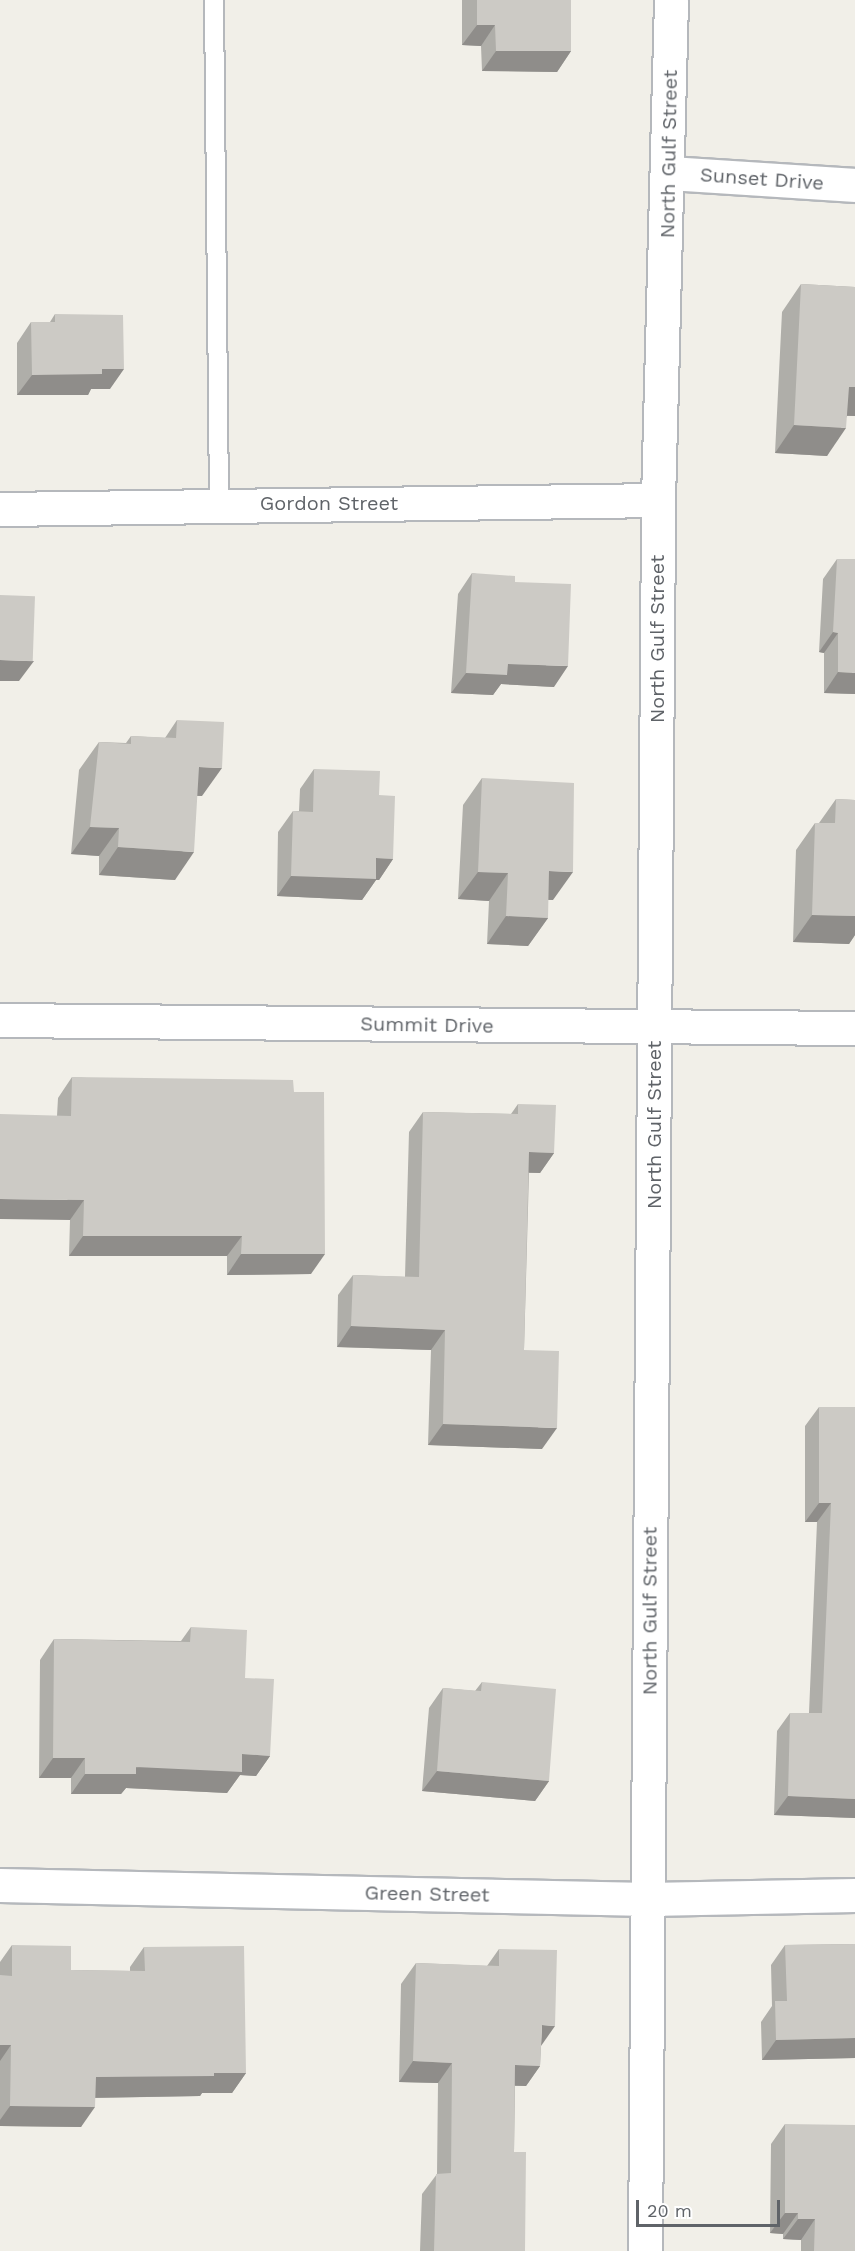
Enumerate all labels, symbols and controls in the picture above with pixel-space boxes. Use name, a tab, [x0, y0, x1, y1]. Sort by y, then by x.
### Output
street label: North Gulf Street	[656, 69, 682, 239]
street label: Sunset Drive	[699, 163, 825, 195]
street label: Gordon Street	[260, 491, 398, 515]
street label: North Gulf Street	[645, 554, 669, 724]
street label: Summit Drive	[360, 1012, 494, 1038]
street label: North Gulf Street	[642, 1040, 666, 1210]
street label: North Gulf Street	[638, 1526, 662, 1696]
street label: Green Street	[364, 1881, 490, 1907]
scale bar	[639, 2188, 783, 2226]
text: 20 m	[647, 2200, 692, 2221]

